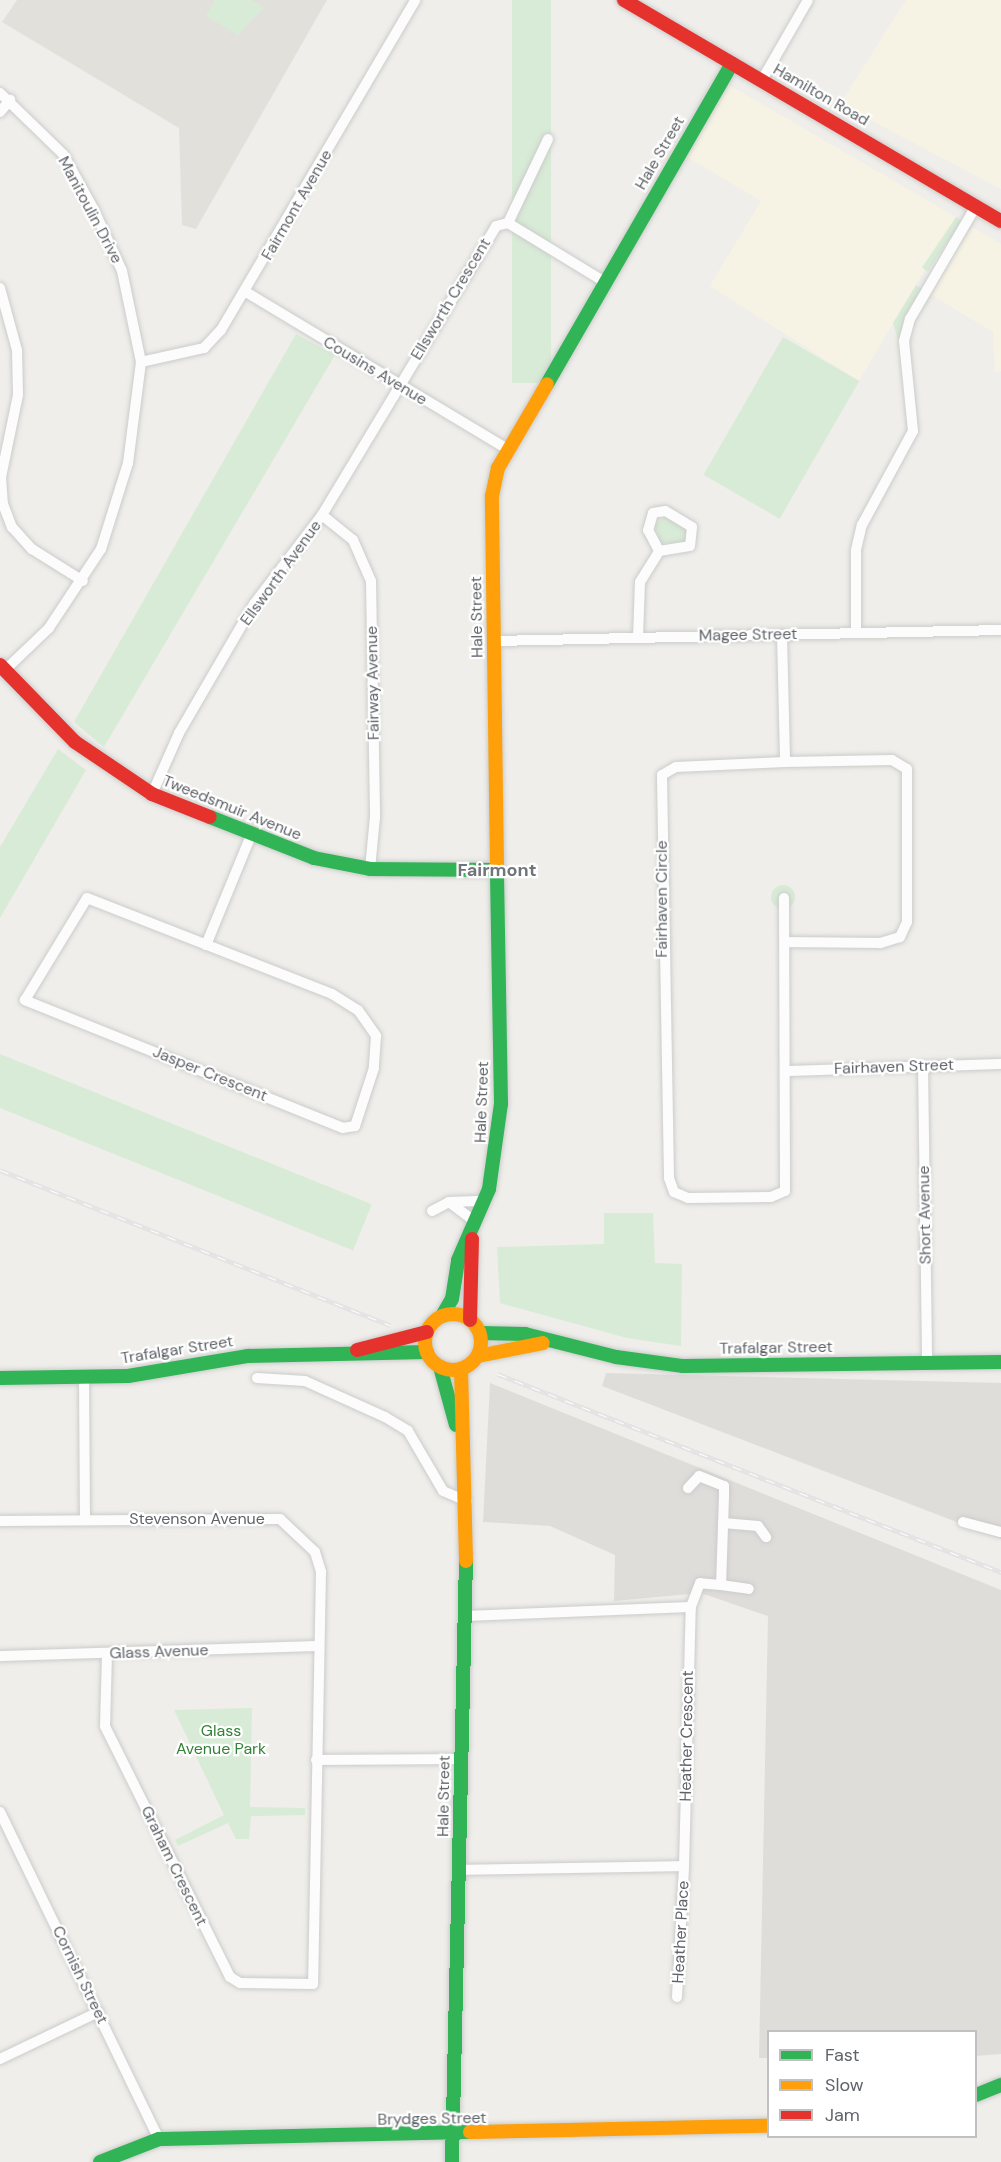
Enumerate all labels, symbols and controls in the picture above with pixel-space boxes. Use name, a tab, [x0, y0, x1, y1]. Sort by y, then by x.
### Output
street label: Hamilton Road	[770, 60, 872, 130]
street label: Hale Street	[631, 113, 689, 193]
street label: Fairmont Avenue	[258, 146, 336, 264]
street label: Manitoulin Drive	[54, 153, 126, 267]
street label: Ellsworth Crescent	[407, 235, 495, 363]
street label: Cousins Avenue	[320, 332, 430, 410]
street label: Ellsworth Avenue	[236, 517, 326, 629]
street label: Hale Street	[467, 576, 487, 658]
street label: Magee Street	[699, 625, 797, 645]
street label: Fairway Avenue	[362, 626, 384, 740]
street label: Tweedsmuir Avenue	[160, 771, 304, 845]
street label: Fairhaven Circle	[652, 840, 672, 958]
district label: Fairmont	[458, 859, 536, 881]
street label: Jasper Crescent	[150, 1042, 270, 1106]
street label: Fairhaven Street	[834, 1055, 954, 1079]
street label: Hale Street	[471, 1061, 493, 1143]
street label: Short Avenue	[915, 1165, 935, 1265]
street label: Trafalgar Street	[120, 1332, 234, 1368]
street label: Trafalgar Street	[719, 1337, 833, 1359]
street label: Stevenson Avenue	[129, 1509, 265, 1529]
street label: Glass Avenue	[109, 1641, 209, 1663]
street label: Heather Crescent	[676, 1670, 698, 1802]
park label: Glass Avenue Park	[176, 1721, 266, 1759]
street label: Hale Street	[434, 1755, 454, 1837]
street label: Graham Crescent	[137, 1803, 211, 1929]
street label: Heather Place	[669, 1880, 693, 1984]
street label: Cornish Street	[48, 1923, 112, 2027]
legend	[767, 2030, 977, 2138]
text: Fast	[825, 2043, 860, 2067]
text: Slow	[825, 2073, 864, 2097]
text: Jam	[825, 2103, 860, 2127]
street label: Brydges Street	[377, 2108, 487, 2130]

